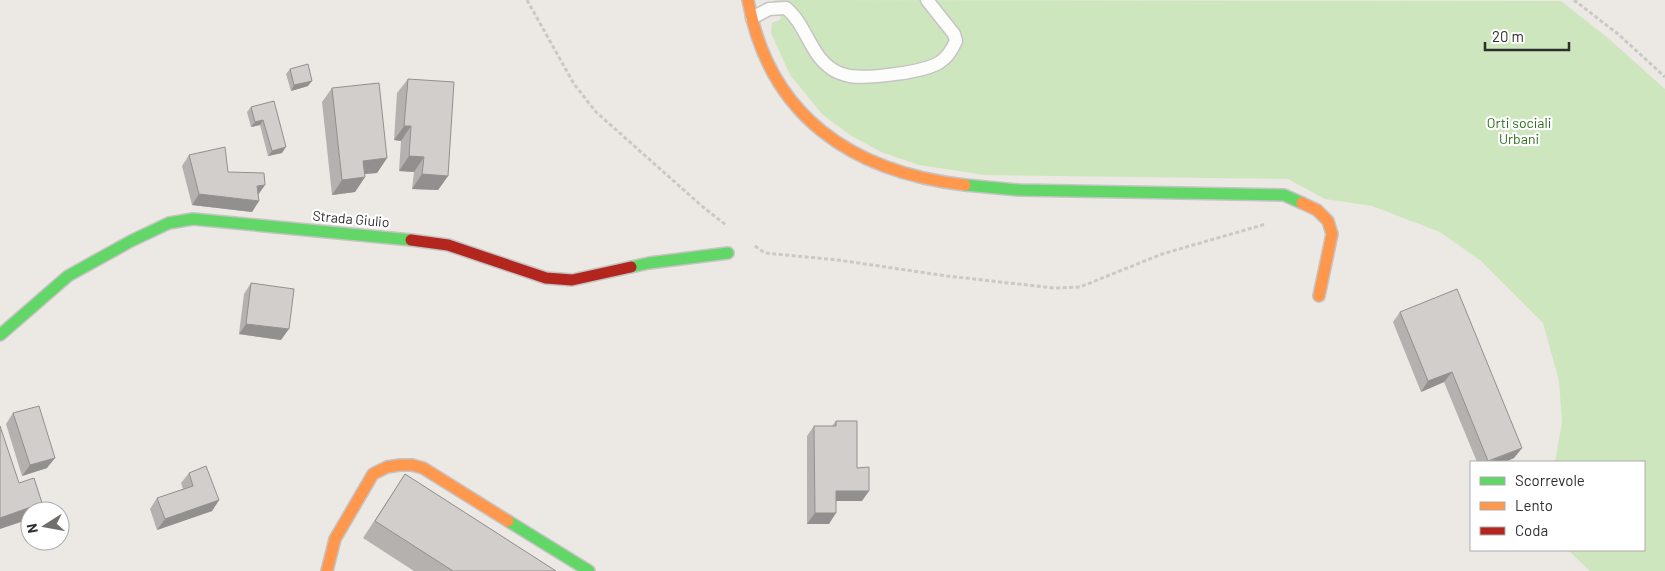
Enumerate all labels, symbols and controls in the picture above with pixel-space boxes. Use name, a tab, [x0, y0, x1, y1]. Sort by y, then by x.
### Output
scale bar	[1485, 20, 1569, 52]
text: 20 m	[1492, 27, 1524, 45]
park label: Orti sociali Urbani	[1487, 114, 1551, 147]
street label: Strada Giulio	[312, 207, 390, 230]
legend	[1470, 461, 1645, 551]
text: Scorrevole	[1515, 471, 1585, 489]
text: Lento	[1515, 496, 1553, 514]
north arrow	[20, 501, 70, 551]
text: Coda	[1515, 521, 1548, 539]
text: N	[23, 522, 41, 535]

